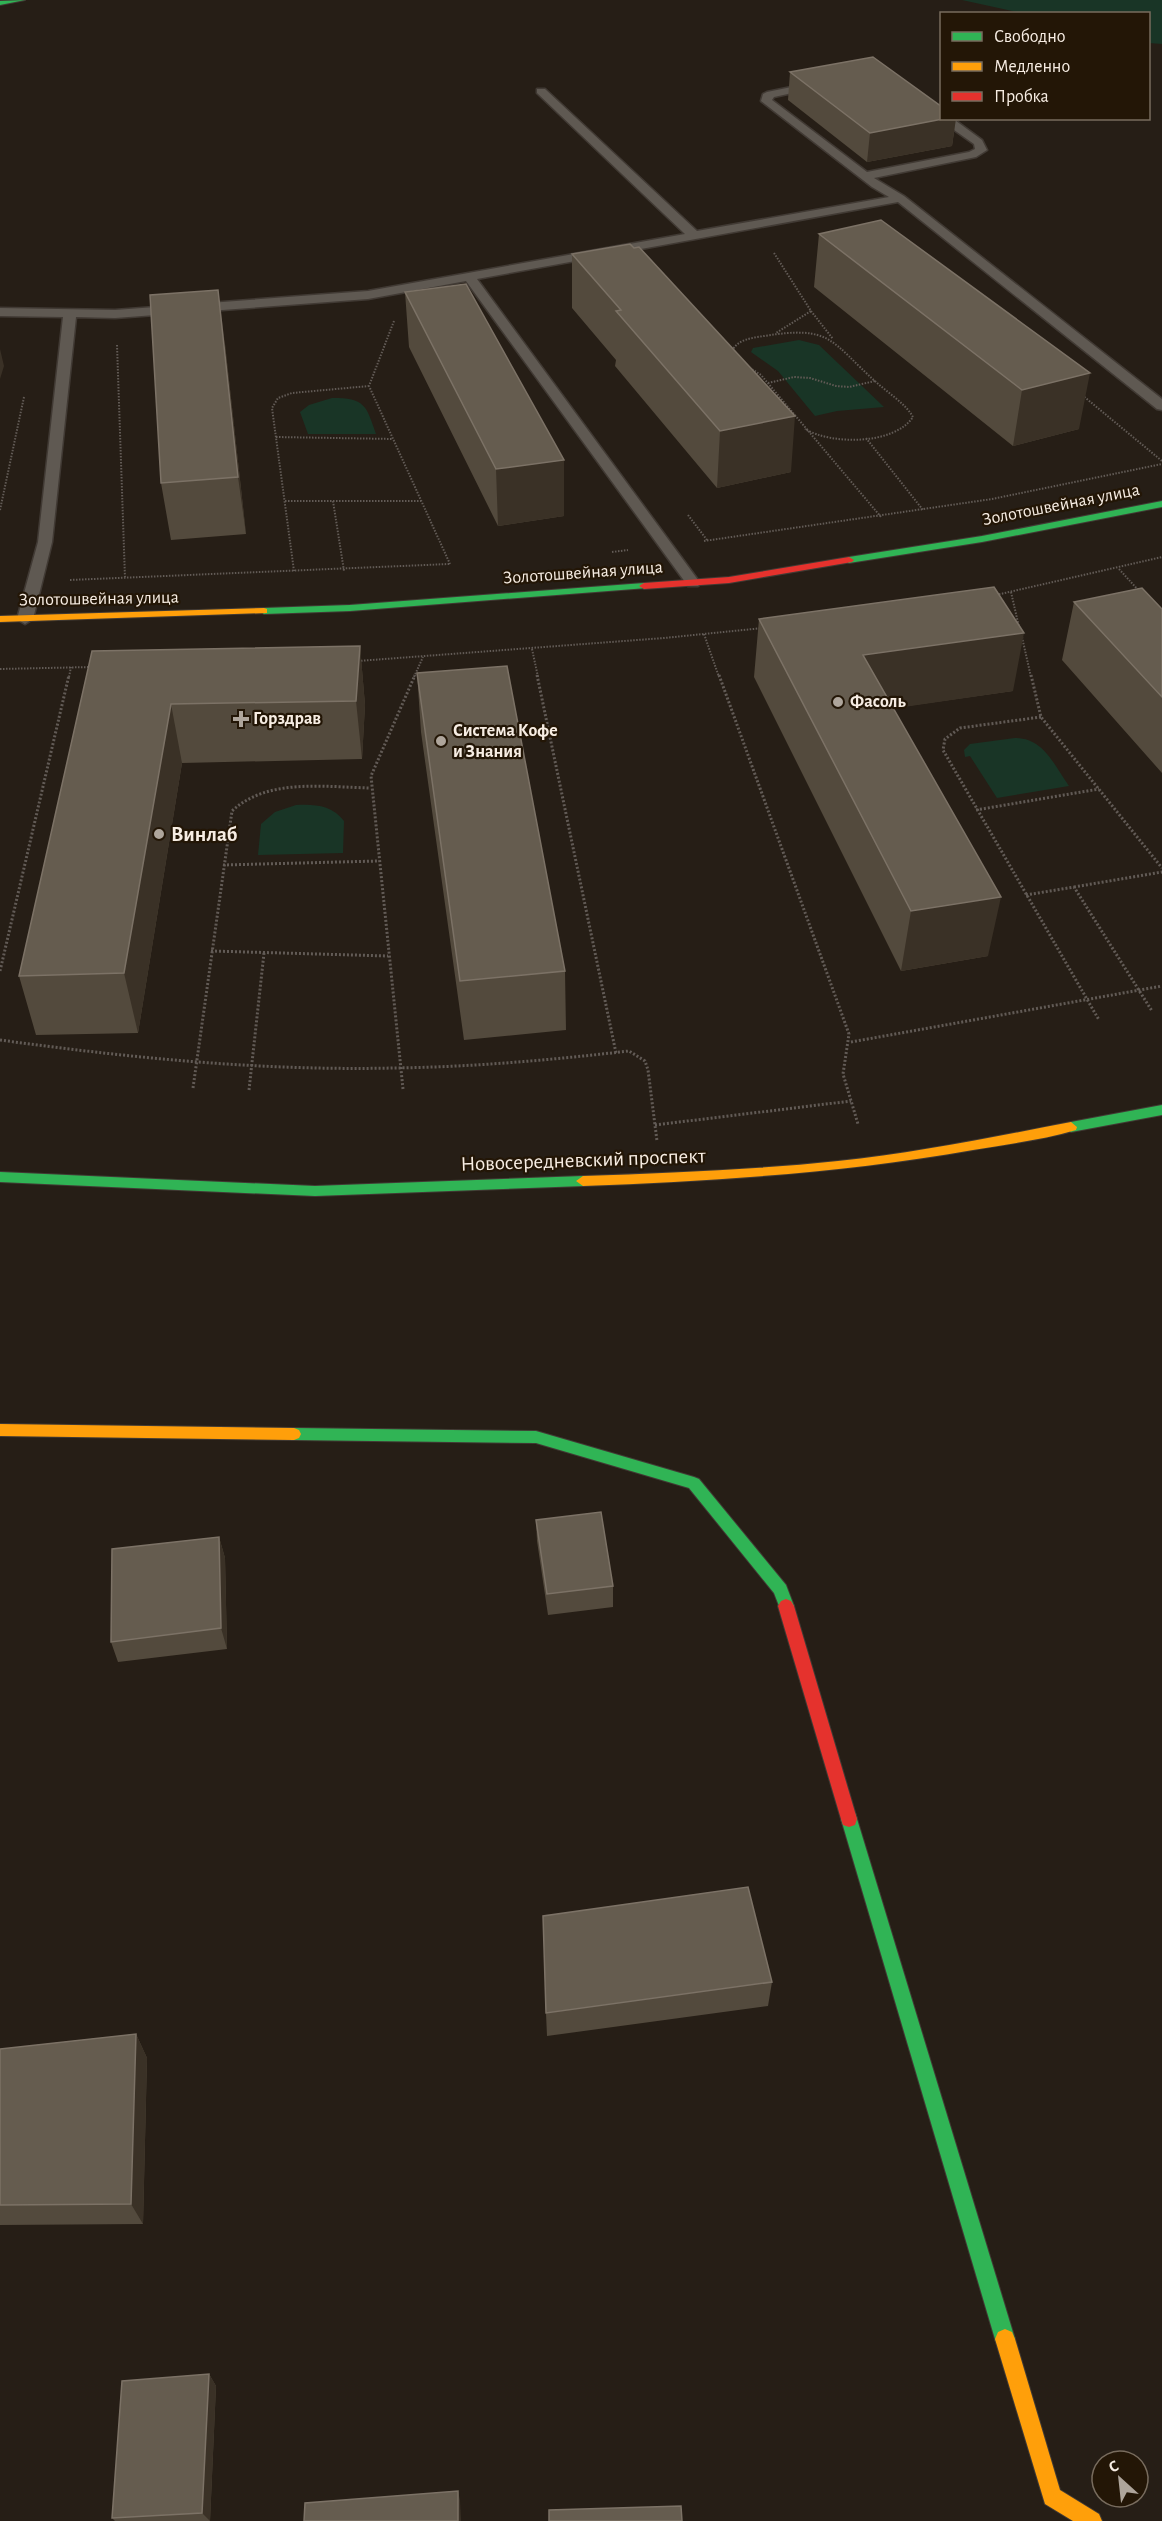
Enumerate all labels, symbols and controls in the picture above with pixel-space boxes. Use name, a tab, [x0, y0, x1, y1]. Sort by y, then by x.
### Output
legend	[940, 12, 1150, 120]
text: Свободно	[994, 27, 1066, 46]
text: Медленно	[994, 58, 1070, 76]
text: Пробка	[994, 87, 1049, 106]
street label: Золотошвейная улица	[981, 481, 1141, 529]
street label: Золотошвейная улица	[503, 558, 663, 588]
street label: Золотошвейная улица	[19, 589, 179, 609]
place label: Фасоль	[850, 693, 906, 711]
marker: Фасоль	[831, 695, 845, 709]
place label: Горздрав	[253, 710, 321, 728]
marker: Горздрав	[234, 712, 248, 726]
place label: Система Кофе и Знания	[453, 722, 558, 761]
marker: Система Кофе и Знания	[434, 734, 448, 748]
place label: Винлаб	[171, 824, 238, 845]
marker: Винлаб	[152, 827, 166, 841]
street label: Новосередневский проспект	[460, 1145, 706, 1175]
north arrow	[1090, 2449, 1150, 2509]
text: С	[1106, 2457, 1121, 2476]

